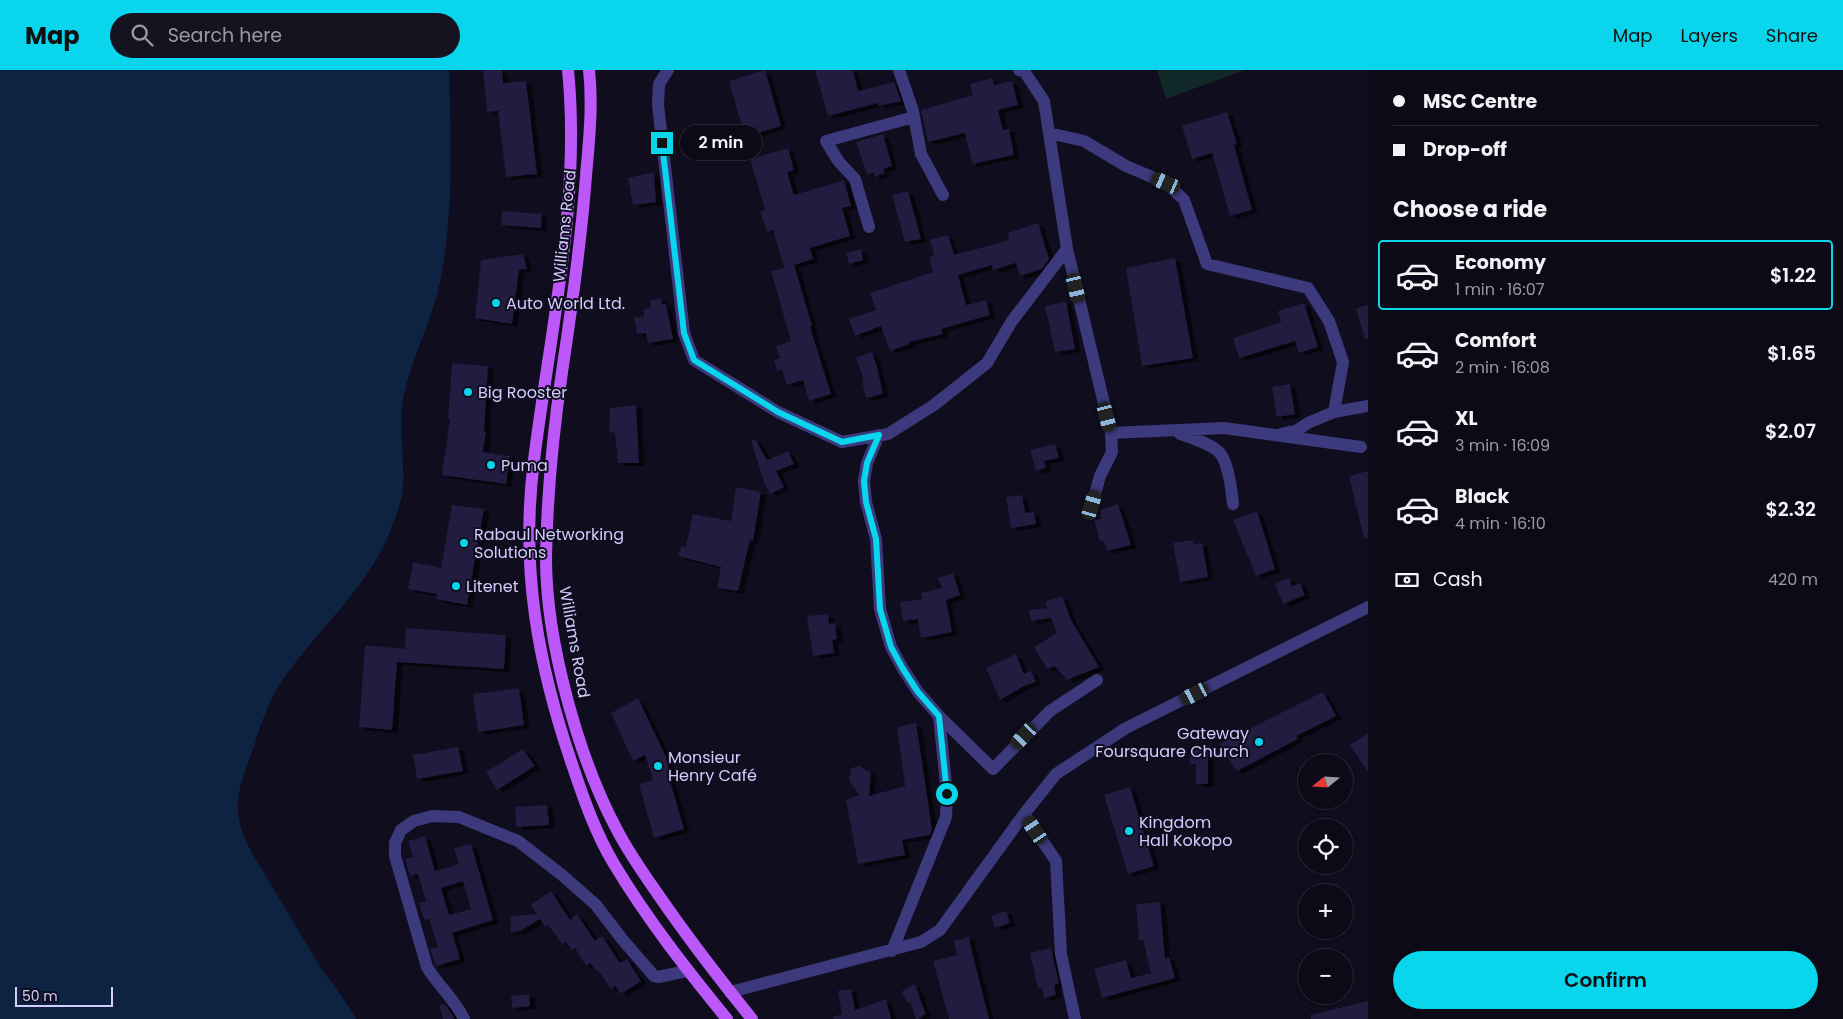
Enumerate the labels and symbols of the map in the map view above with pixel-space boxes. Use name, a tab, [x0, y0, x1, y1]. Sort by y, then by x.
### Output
callout: 2 min	[680, 126, 762, 160]
route end	[651, 132, 673, 154]
street label: Williams Road	[547, 169, 582, 283]
car	[1149, 170, 1182, 196]
car	[1065, 272, 1086, 304]
place label: Auto World Ltd.	[506, 292, 625, 315]
marker: Auto World Ltd.	[490, 297, 502, 309]
place label: Big Rooster	[478, 381, 567, 404]
marker: Big Rooster	[462, 386, 474, 398]
car	[1096, 401, 1117, 433]
place label: Puma	[501, 454, 548, 477]
marker: Puma	[485, 459, 497, 471]
car	[1080, 489, 1103, 521]
place label: Rabaul Networking Solutions	[474, 523, 624, 564]
marker: Rabaul Networking Solutions	[458, 537, 470, 549]
place label: Litenet	[466, 575, 519, 598]
marker: Litenet	[450, 580, 462, 592]
street label: Williams Road	[553, 585, 596, 700]
car	[1178, 681, 1211, 707]
car	[1008, 720, 1039, 752]
place label: Gateway Foursquare Church	[1095, 722, 1249, 763]
marker: Gateway Foursquare Church	[1253, 736, 1265, 748]
place label: Monsieur Henry Café	[668, 746, 757, 787]
north arrow	[1298, 754, 1352, 809]
marker: Monsieur Henry Café	[652, 760, 664, 772]
route start	[936, 783, 958, 805]
place label: Kingdom Hall Kokopo	[1139, 811, 1232, 852]
car	[1020, 813, 1049, 847]
marker: Kingdom Hall Kokopo	[1123, 825, 1135, 837]
scale bar	[15, 984, 112, 1007]

